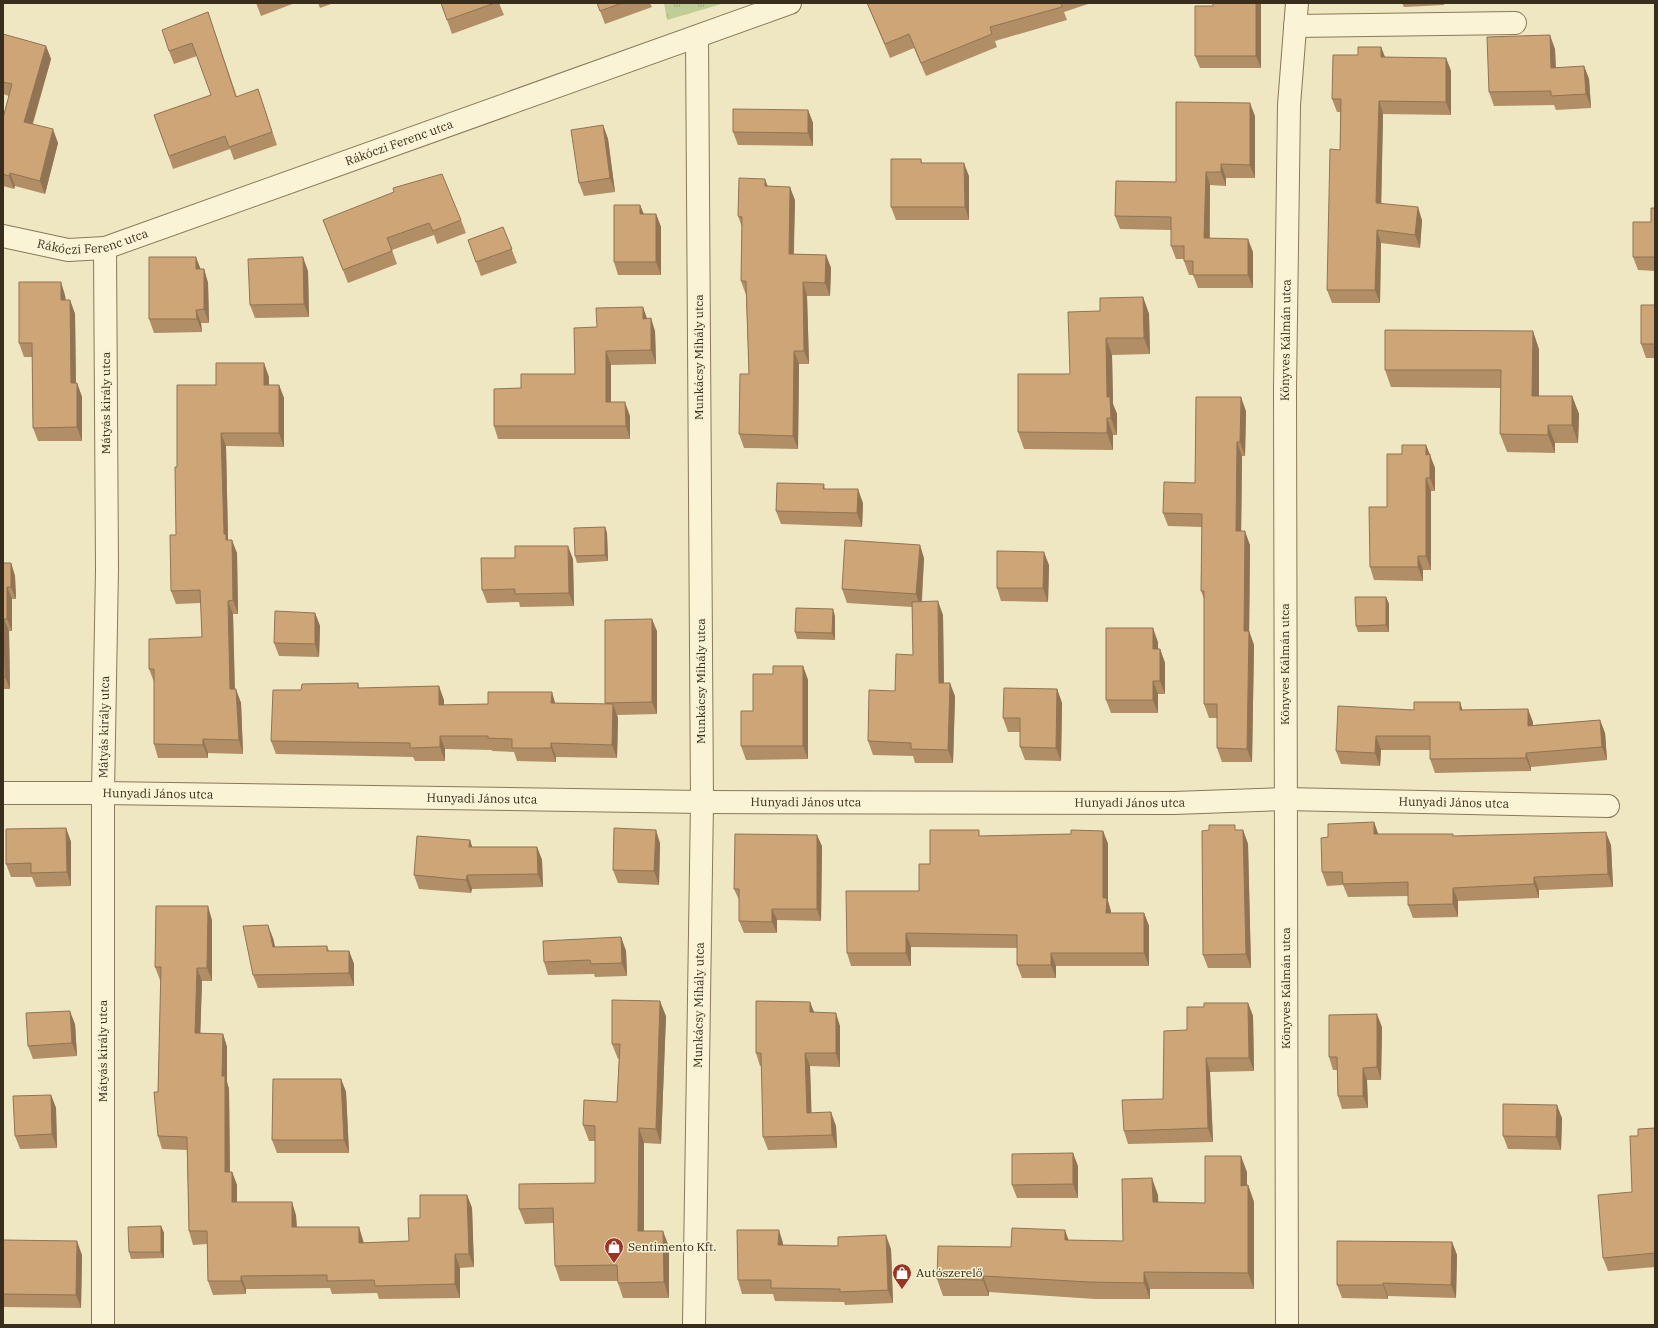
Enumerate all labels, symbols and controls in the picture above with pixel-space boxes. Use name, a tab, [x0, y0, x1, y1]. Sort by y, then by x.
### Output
street label: Rákóczi Ferenc utca	[343, 116, 455, 168]
street label: Rákóczi Ferenc utca	[36, 225, 150, 257]
street label: Könyves Kálmán utca	[1277, 278, 1294, 401]
street label: Munkácsy Mihály utca	[691, 294, 706, 420]
street label: Mátyás király utca	[98, 351, 113, 454]
street label: Könyves Kálmán utca	[1277, 603, 1292, 725]
street label: Munkácsy Mihály utca	[693, 618, 708, 744]
street label: Mátyás király utca	[95, 675, 112, 778]
street label: Hunyadi János utca	[103, 785, 214, 802]
street label: Hunyadi János utca	[427, 790, 538, 807]
street label: Hunyadi János utca	[1398, 793, 1510, 811]
street label: Hunyadi János utca	[751, 794, 862, 809]
street label: Hunyadi János utca	[1075, 795, 1186, 810]
street label: Könyves Kálmán utca	[1278, 927, 1293, 1049]
street label: Munkácsy Mihály utca	[690, 942, 707, 1068]
street label: Mátyás király utca	[95, 999, 110, 1102]
shop icon: Sentimento Kft.	[603, 1236, 625, 1264]
place label: Sentimento Kft.	[628, 1239, 717, 1254]
shop icon: Autószerelő	[891, 1262, 913, 1290]
place label: Autószerelő	[916, 1265, 983, 1280]

